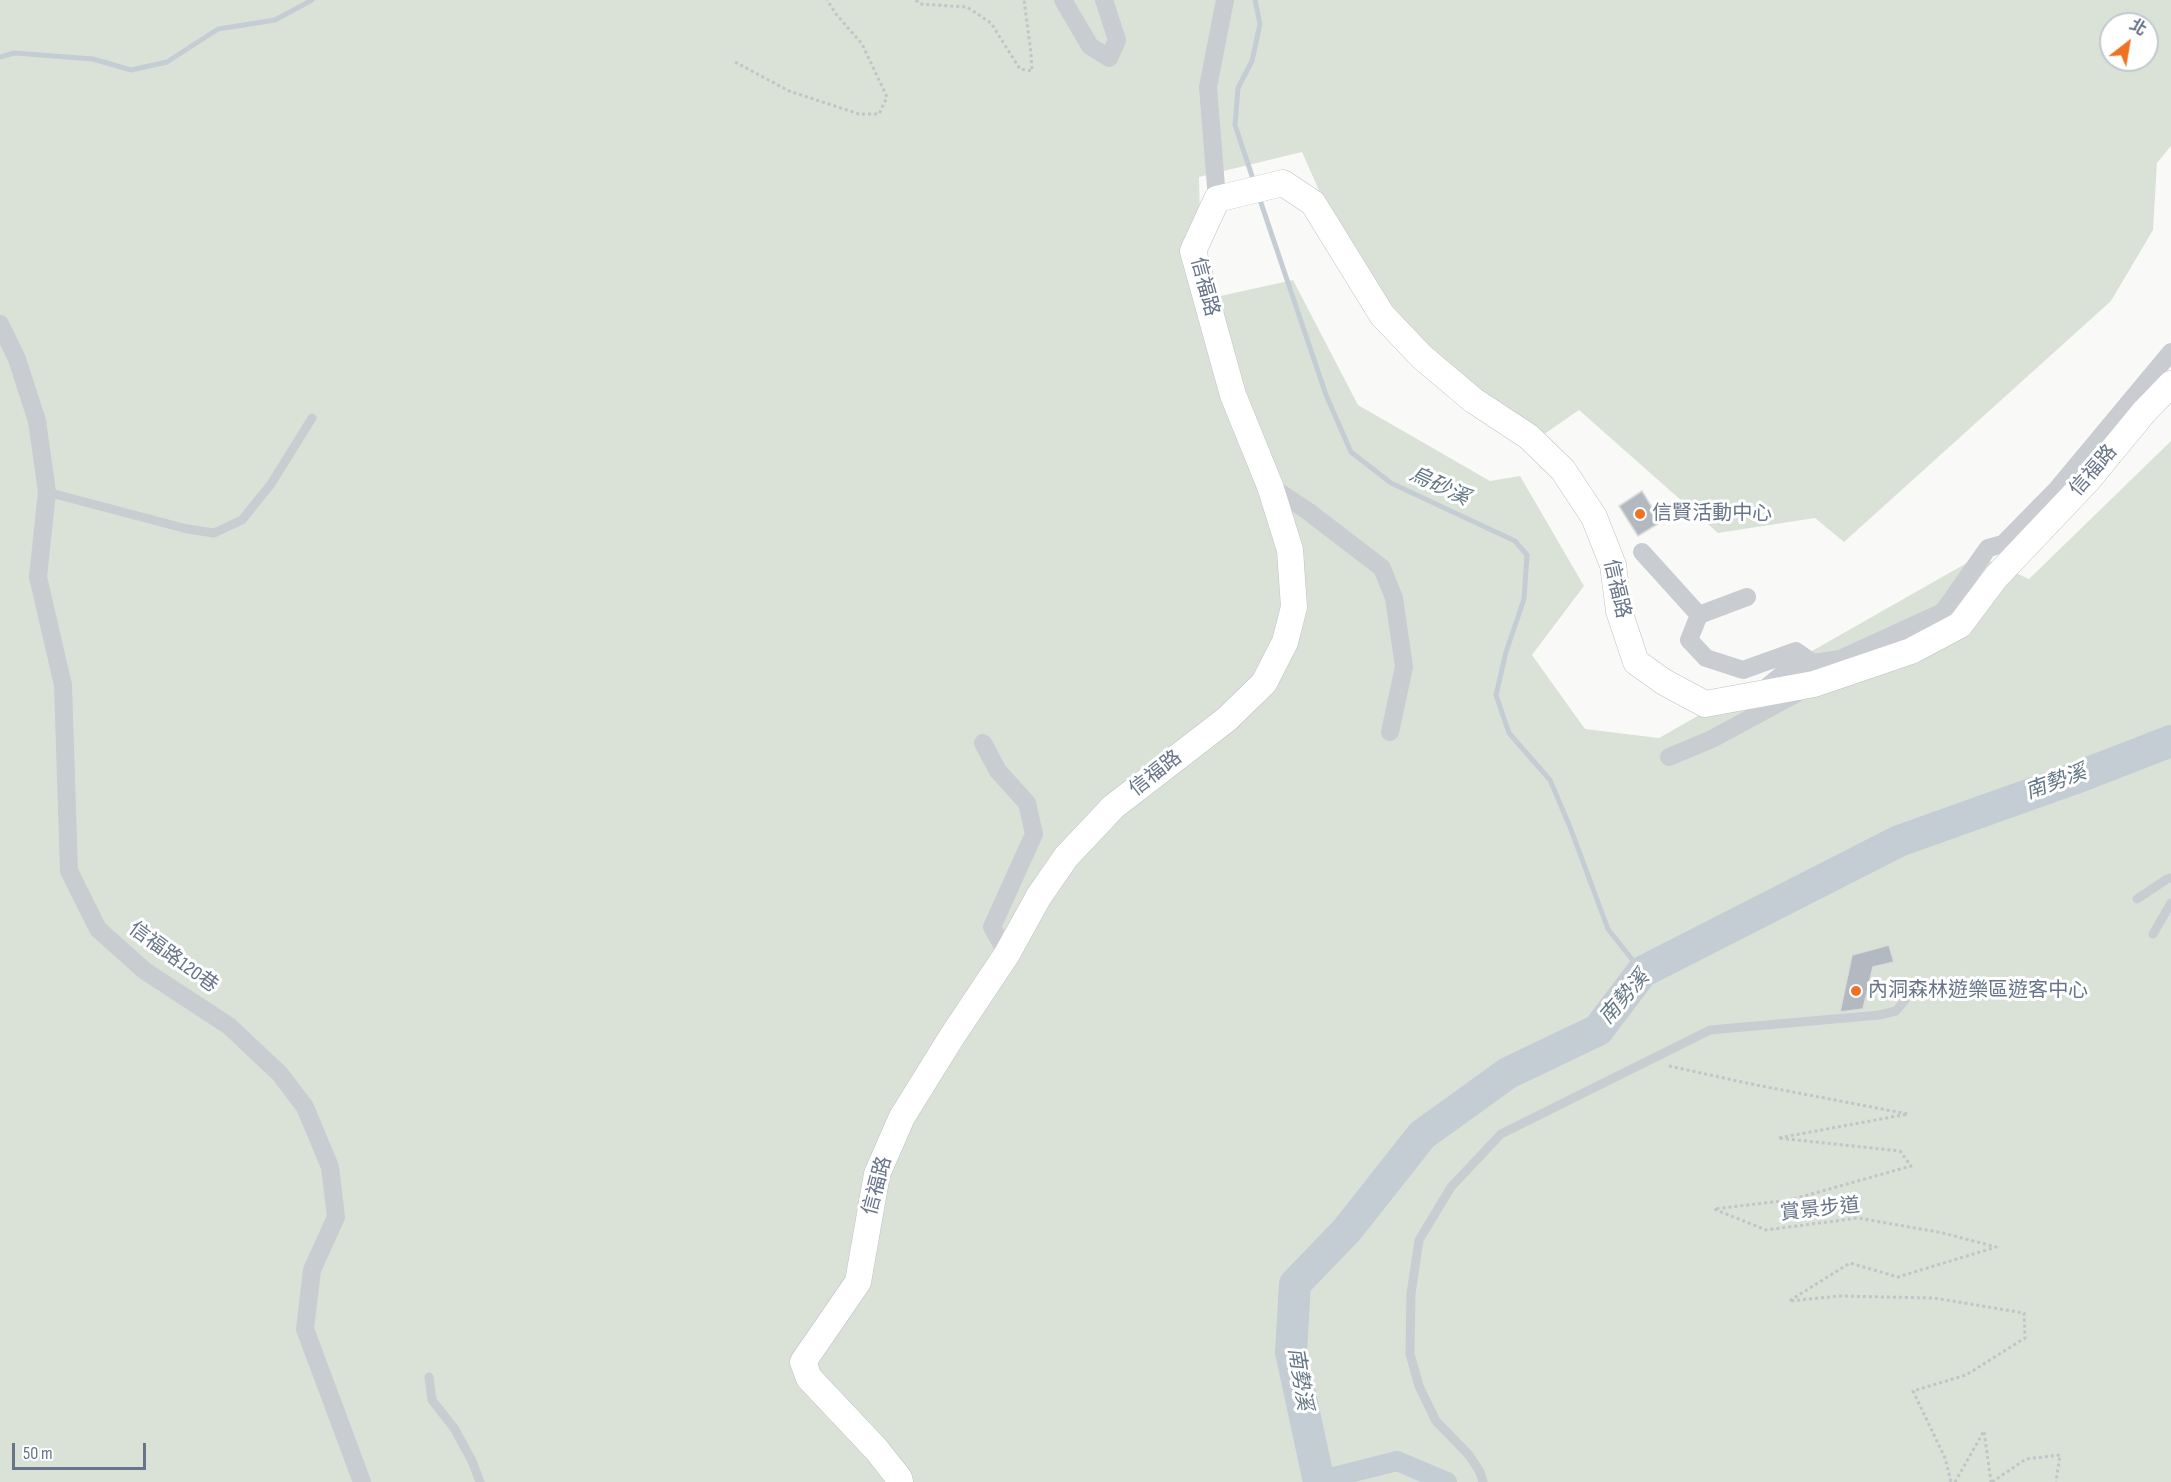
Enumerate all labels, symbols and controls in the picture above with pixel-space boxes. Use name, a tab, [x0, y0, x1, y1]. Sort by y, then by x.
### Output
north arrow	[2099, 12, 2159, 72]
text: 北	[2126, 16, 2149, 40]
street label: 信福路	[1185, 255, 1223, 319]
street label: 信福路	[2065, 440, 2123, 502]
water label: 烏砂溪	[1405, 462, 1473, 512]
place label: 信賢活動中心	[1652, 502, 1772, 526]
marker: 信賢活動中心	[1633, 507, 1647, 521]
street label: 信福路	[1598, 557, 1634, 621]
street label: 信福路	[1125, 746, 1187, 802]
water label: 南勢溪	[2022, 760, 2090, 806]
street label: 信福路120巷	[124, 918, 222, 998]
water label: 南勢溪	[1595, 966, 1655, 1030]
place label: 內洞森林遊樂區遊客中心	[1868, 979, 2088, 1003]
marker: 內洞森林遊樂區遊客中心	[1849, 984, 1863, 998]
street label: 信福路	[859, 1154, 897, 1218]
street label: 賞景步道	[1779, 1194, 1861, 1226]
water label: 南勢溪	[1282, 1346, 1316, 1412]
scale bar	[15, 1431, 148, 1469]
text: 50 m	[23, 1443, 53, 1464]

